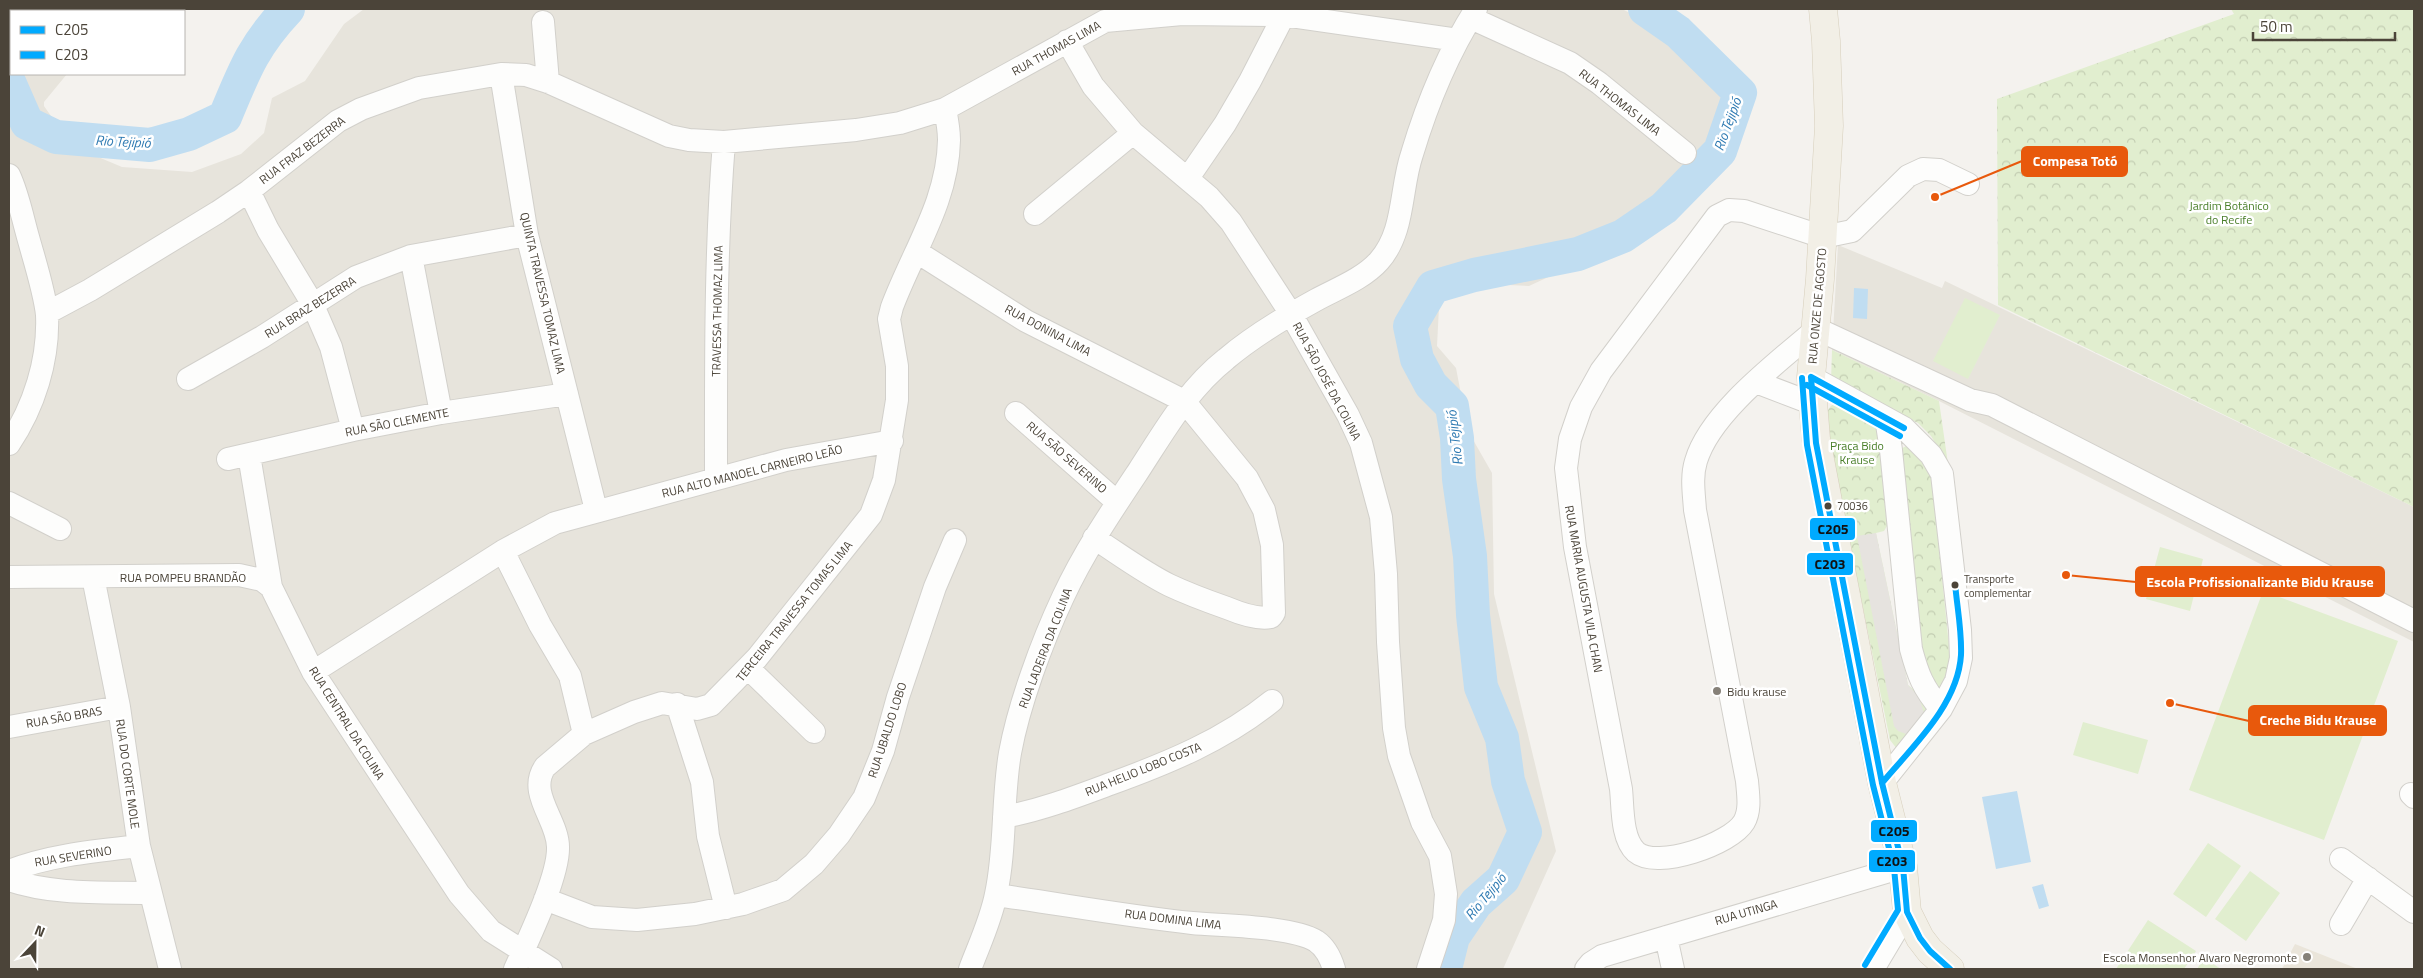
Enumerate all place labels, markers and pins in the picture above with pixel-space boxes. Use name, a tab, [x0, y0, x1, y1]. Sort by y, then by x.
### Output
callout: Compesa Totó	[2022, 147, 2127, 176]
place label: 70036	[1837, 498, 1868, 514]
marker: 70036	[1823, 501, 1833, 511]
callout: Escola Profissionalizante Bidu Krause	[2136, 567, 2384, 596]
place label: Transporte complementar	[1964, 571, 2032, 601]
marker: Transporte complementar	[1950, 580, 1960, 590]
place label: Bidu krause	[1727, 682, 1786, 701]
marker: Bidu krause	[1711, 685, 1723, 697]
callout: Creche Bidu Krause	[2249, 706, 2386, 735]
place label: Escola Monsenhor Alvaro Negromonte	[2103, 948, 2297, 967]
marker: Escola Monsenhor Alvaro Negromonte	[2301, 951, 2313, 963]

